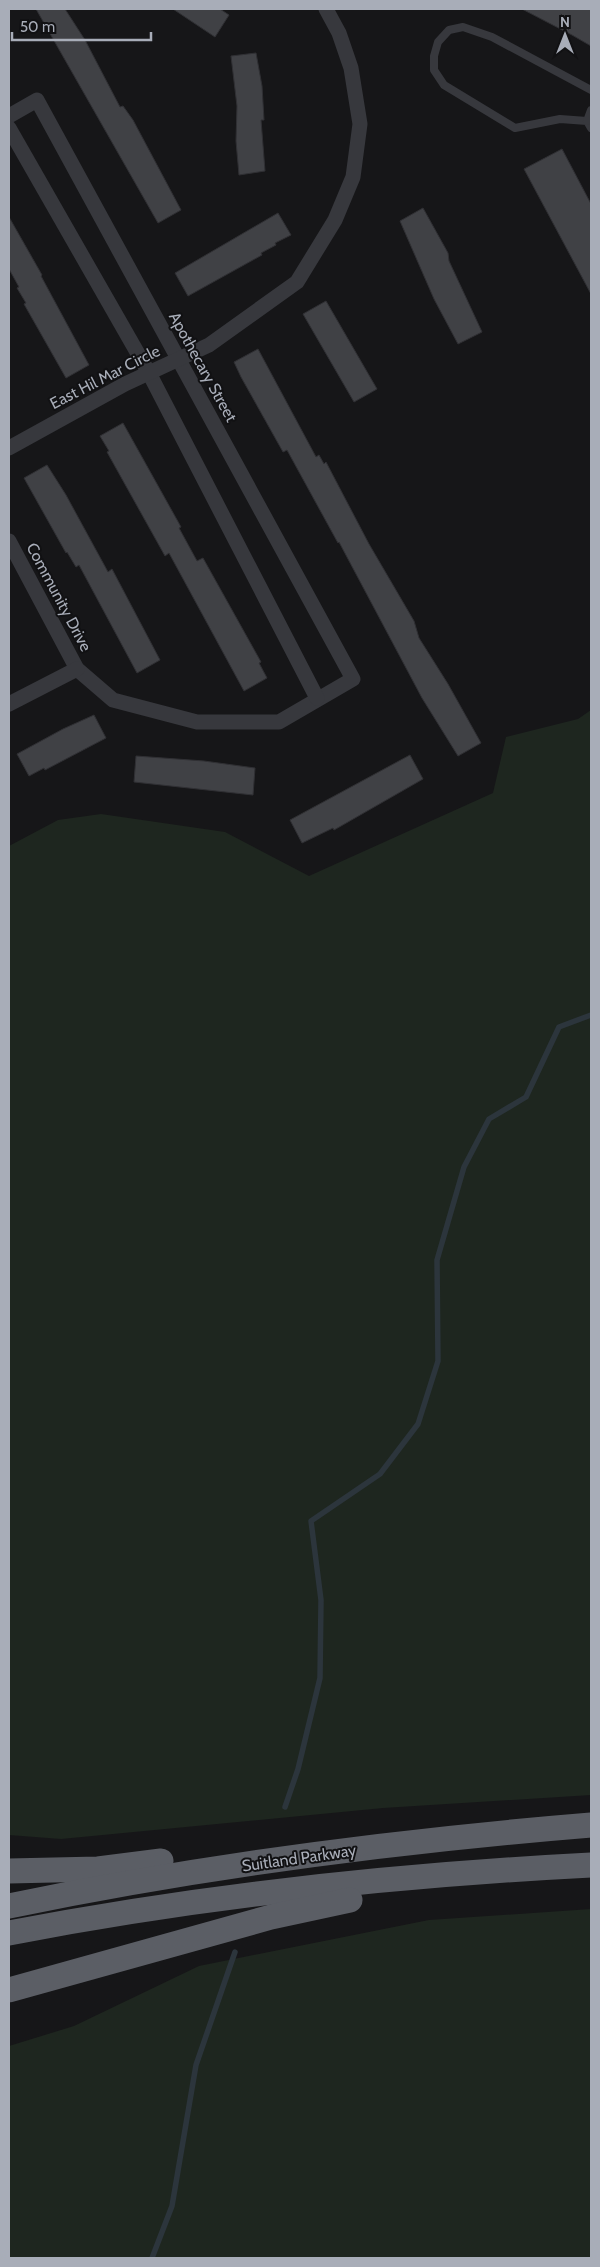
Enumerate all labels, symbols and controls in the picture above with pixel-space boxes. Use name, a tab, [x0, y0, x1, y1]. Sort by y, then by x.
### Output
scale bar	[12, 10, 151, 42]
north arrow	[540, 10, 590, 60]
text: N	[560, 13, 570, 31]
text: 50 m	[20, 18, 55, 36]
street label: Apothecary Street	[165, 309, 241, 426]
street label: East Hil Mar Circle	[47, 341, 163, 413]
street label: Community Drive	[22, 539, 96, 655]
street label: Suitland Parkway	[241, 1841, 357, 1875]

